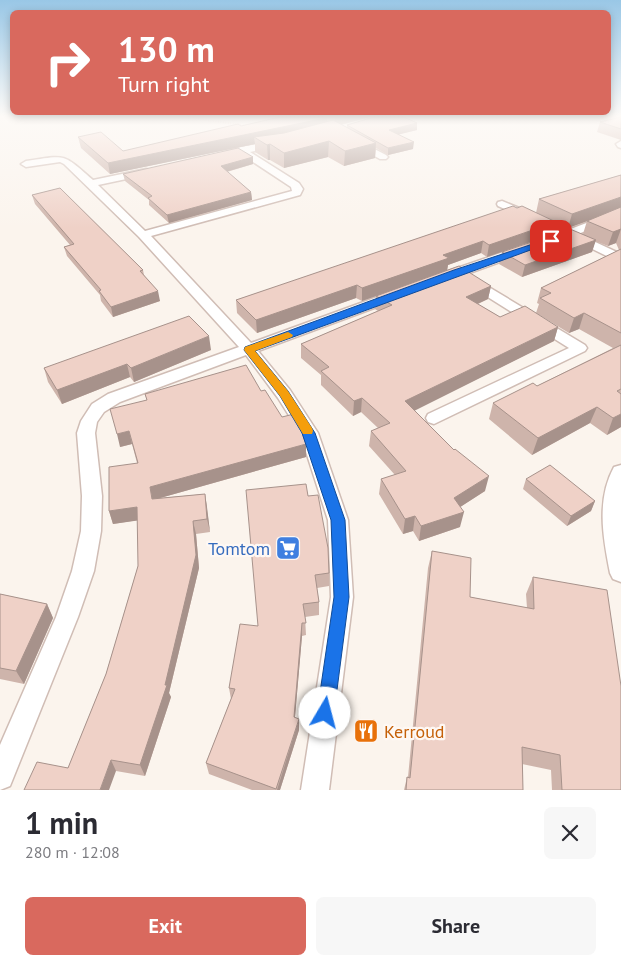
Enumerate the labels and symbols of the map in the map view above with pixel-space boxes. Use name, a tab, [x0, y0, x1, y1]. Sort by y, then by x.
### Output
pin	[530, 220, 572, 262]
supermarket icon: Tomtom	[275, 535, 301, 561]
place label: Tomtom	[208, 537, 270, 560]
position arrow	[298, 686, 350, 738]
restaurant icon: Kerroud	[353, 718, 379, 744]
place label: Kerroud	[384, 720, 445, 743]

